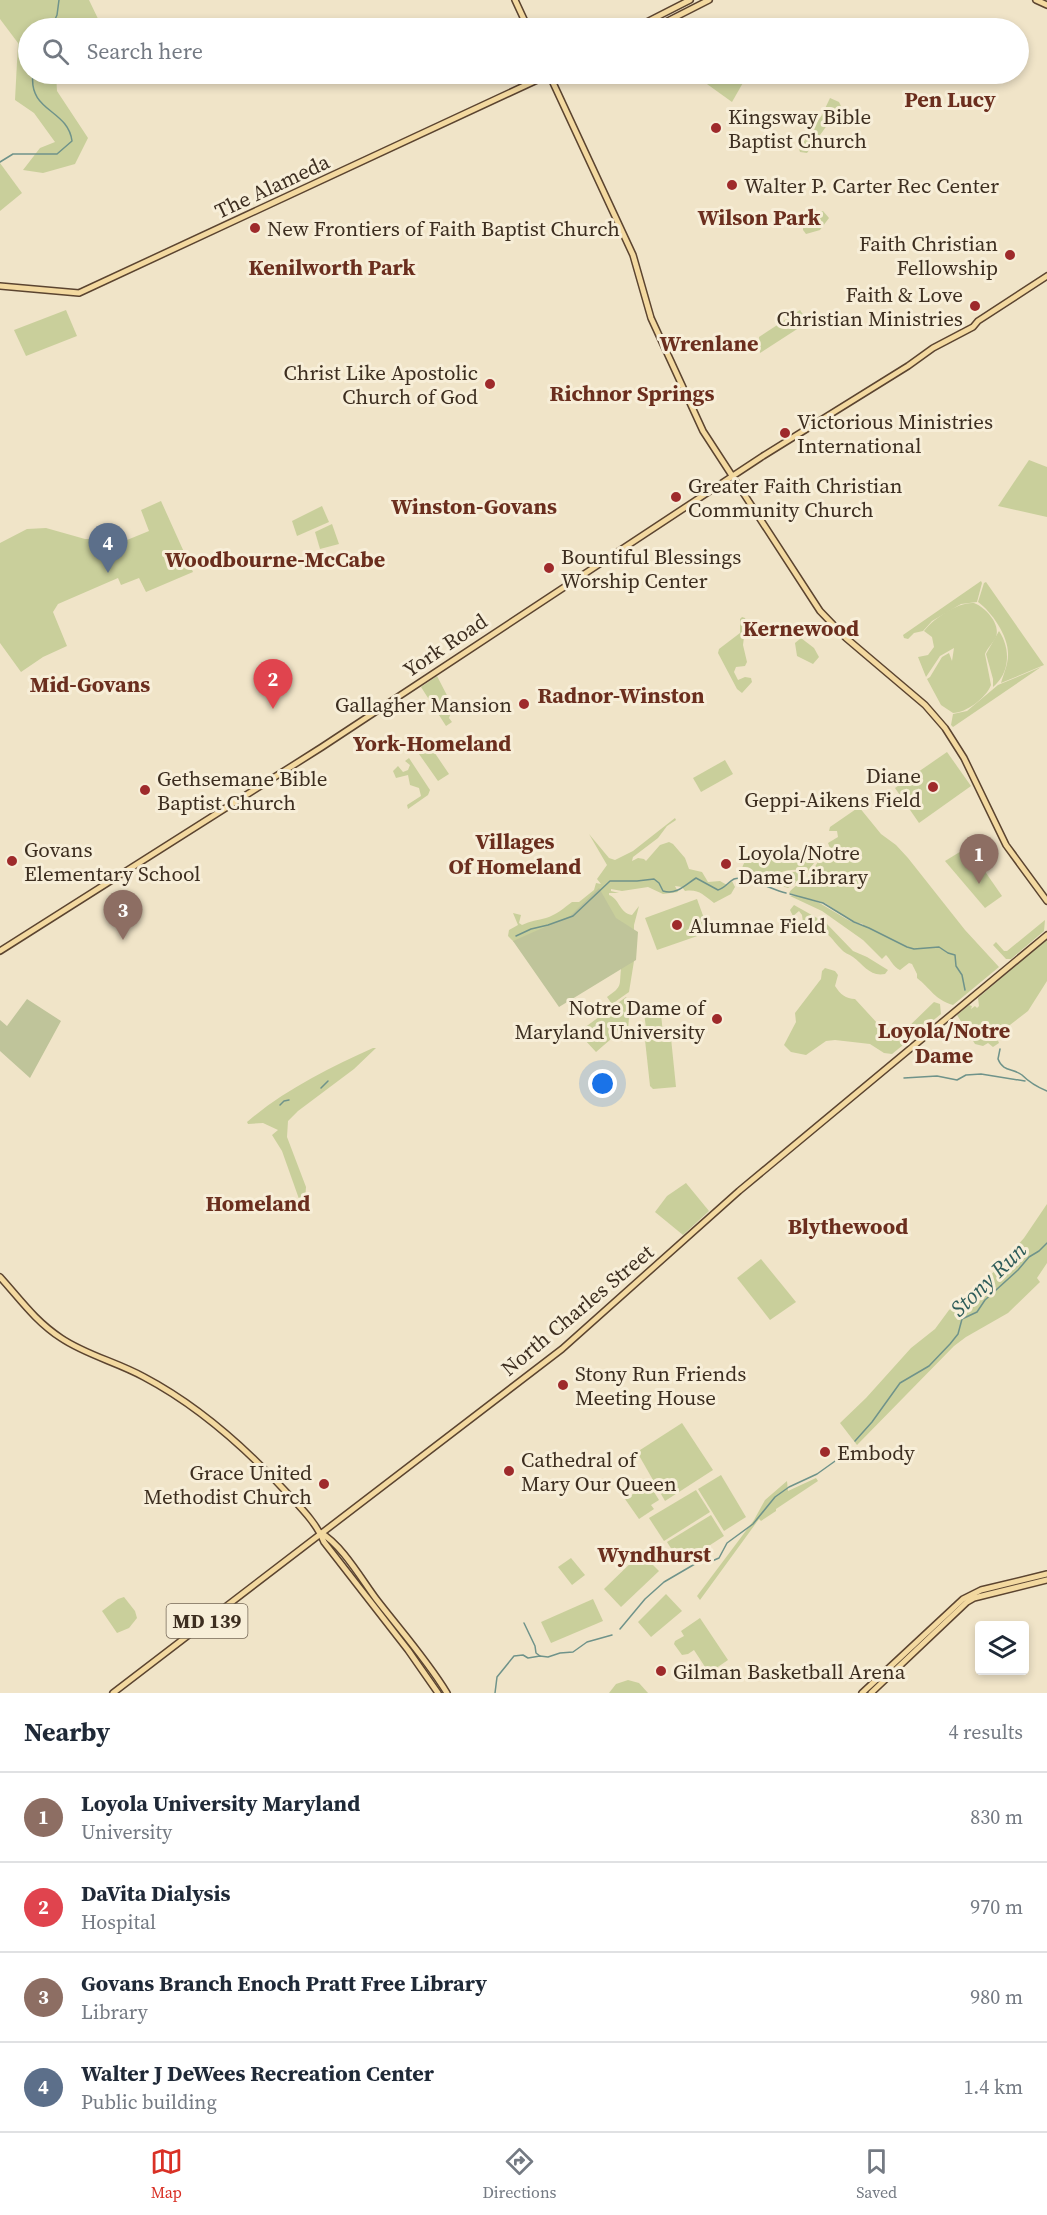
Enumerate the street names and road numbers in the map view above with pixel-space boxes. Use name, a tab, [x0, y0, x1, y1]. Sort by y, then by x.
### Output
street label: The Alameda	[210, 147, 334, 225]
street label: York Road	[397, 606, 493, 684]
street label: North Charles Street	[495, 1237, 659, 1382]
road number: MD 139	[166, 1604, 248, 1638]

